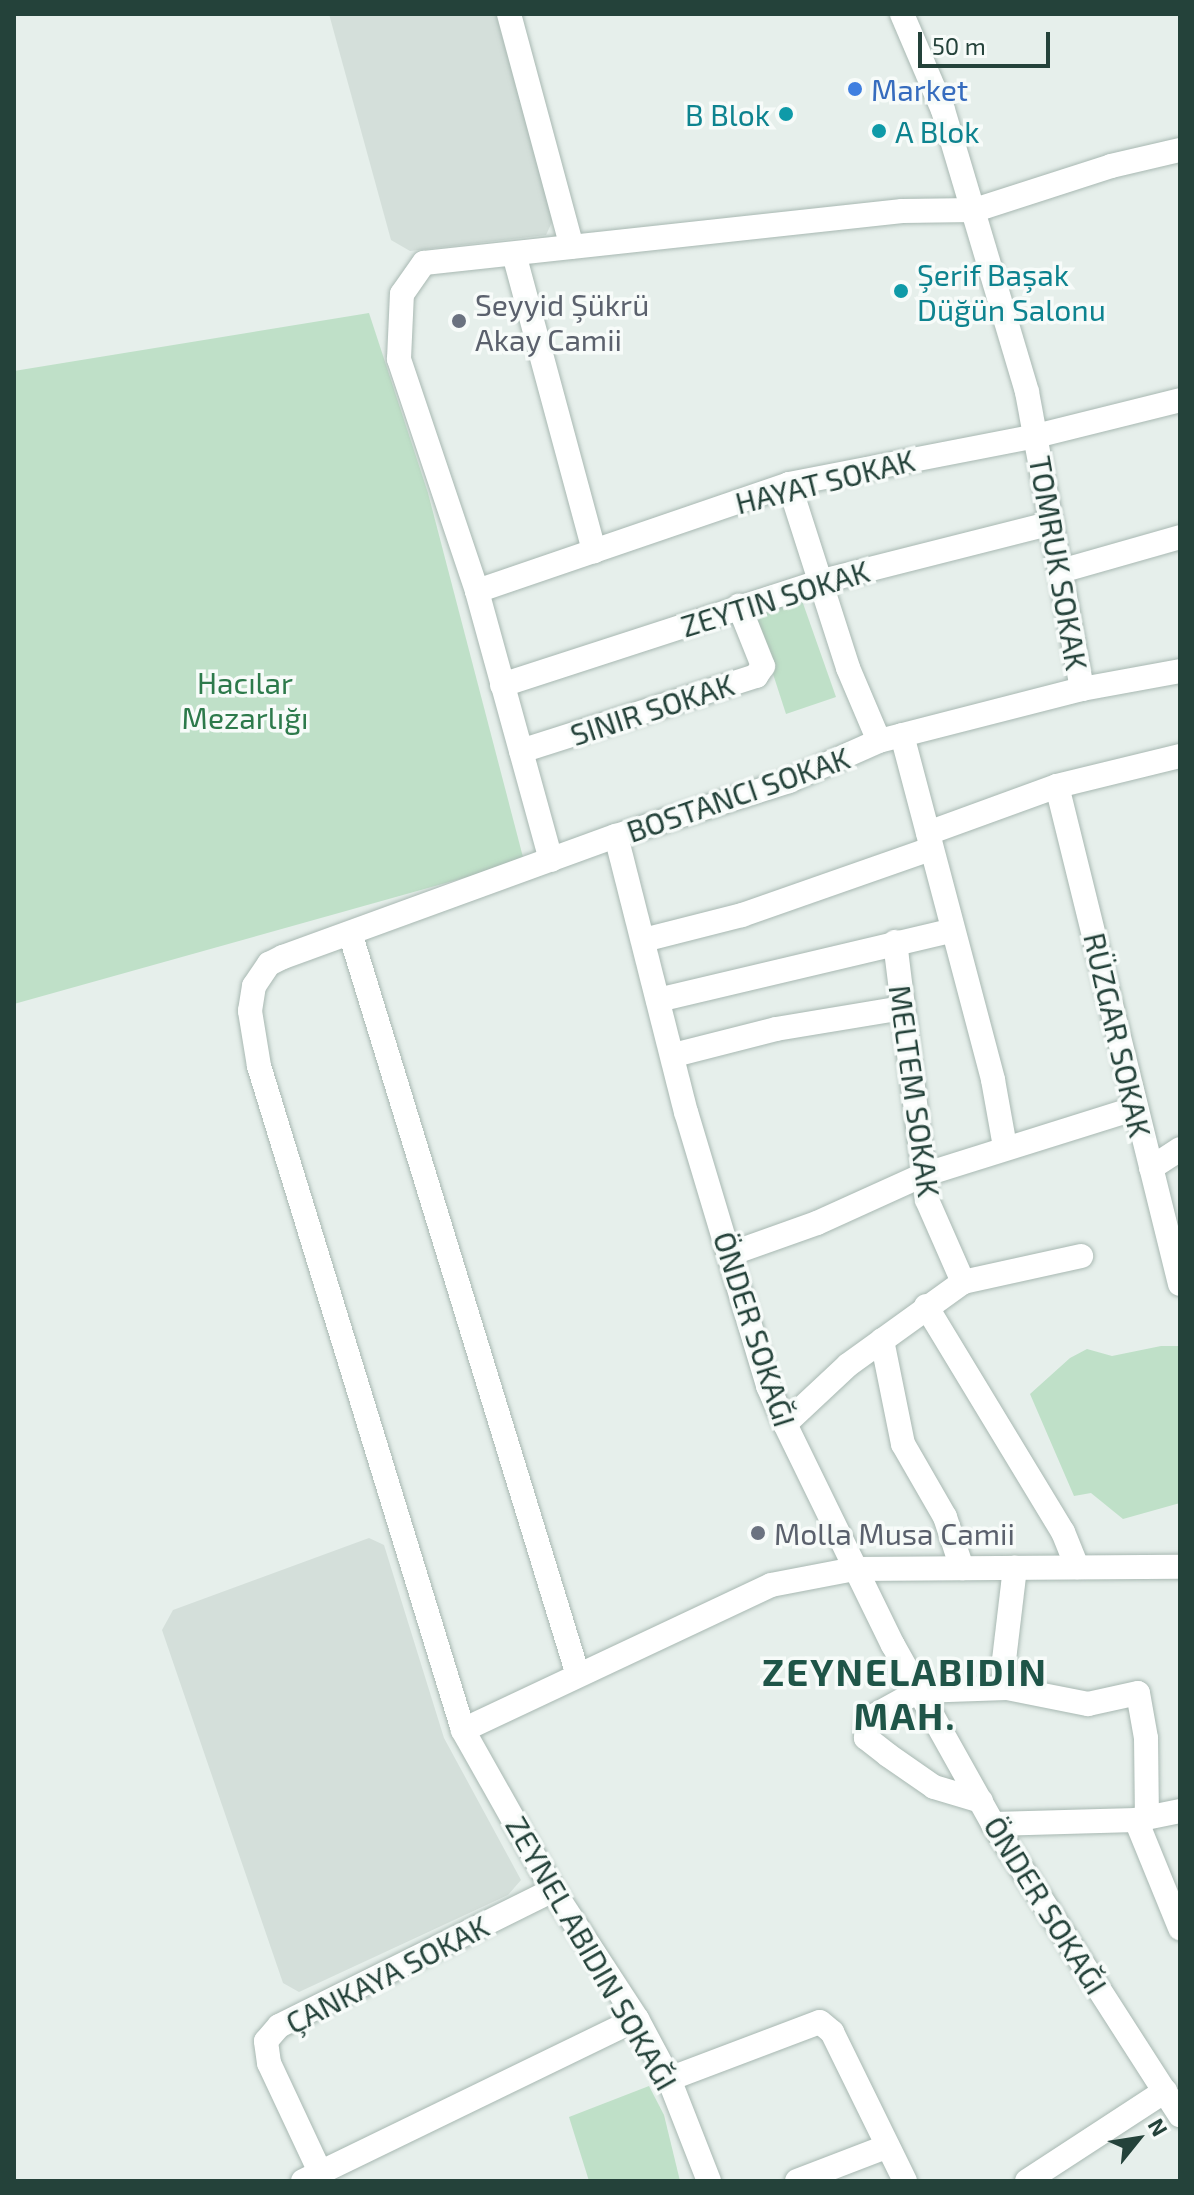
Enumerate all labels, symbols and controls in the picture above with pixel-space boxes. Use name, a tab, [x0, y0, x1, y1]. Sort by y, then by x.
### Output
scale bar	[922, 16, 1054, 66]
text: 50 m	[932, 31, 986, 60]
place label: Market	[871, 71, 968, 107]
marker: Market	[846, 80, 864, 98]
place label: B Blok	[685, 96, 770, 132]
marker: B Blok	[777, 105, 795, 123]
place label: A Blok	[895, 113, 980, 149]
marker: A Blok	[870, 122, 888, 140]
place label: Şerif Başak Düğün Salonu	[917, 256, 1106, 326]
marker: Şerif Başak Düğün Salonu	[892, 282, 910, 300]
place label: Seyyid Şükrü Akay Camii	[475, 286, 649, 356]
marker: Seyyid Şükrü Akay Camii	[450, 312, 468, 330]
street label: HAYAT SOKAK	[731, 441, 919, 521]
street label: TOMRUK SOKAK	[1022, 453, 1096, 673]
street label: ZEYTIN SOKAK	[677, 552, 873, 644]
park label: Hacılar Mezarlığı	[182, 664, 308, 734]
street label: SINIR SOKAK	[566, 666, 738, 752]
street label: BOSTANCI SOKAK	[622, 739, 854, 849]
street label: RÜZGAR SOKAK	[1077, 929, 1159, 1141]
street label: MELTEM SOKAK	[882, 983, 948, 1199]
street label: ÖNDER SOKAĞI	[707, 1227, 803, 1431]
place label: Molla Musa Camii	[774, 1515, 1015, 1551]
marker: Molla Musa Camii	[749, 1524, 767, 1542]
district label: ZEYNELABIDIN MAH.	[762, 1649, 1048, 1738]
street label: ZEYNEL ABIDIN SOKAĞI	[499, 1809, 685, 2097]
street label: ÖNDER SOKAĞI	[977, 1809, 1115, 2001]
street label: ÇANKAYA SOKAK	[279, 1907, 495, 2041]
north arrow	[1098, 2099, 1178, 2179]
text: N	[1144, 2114, 1174, 2140]

